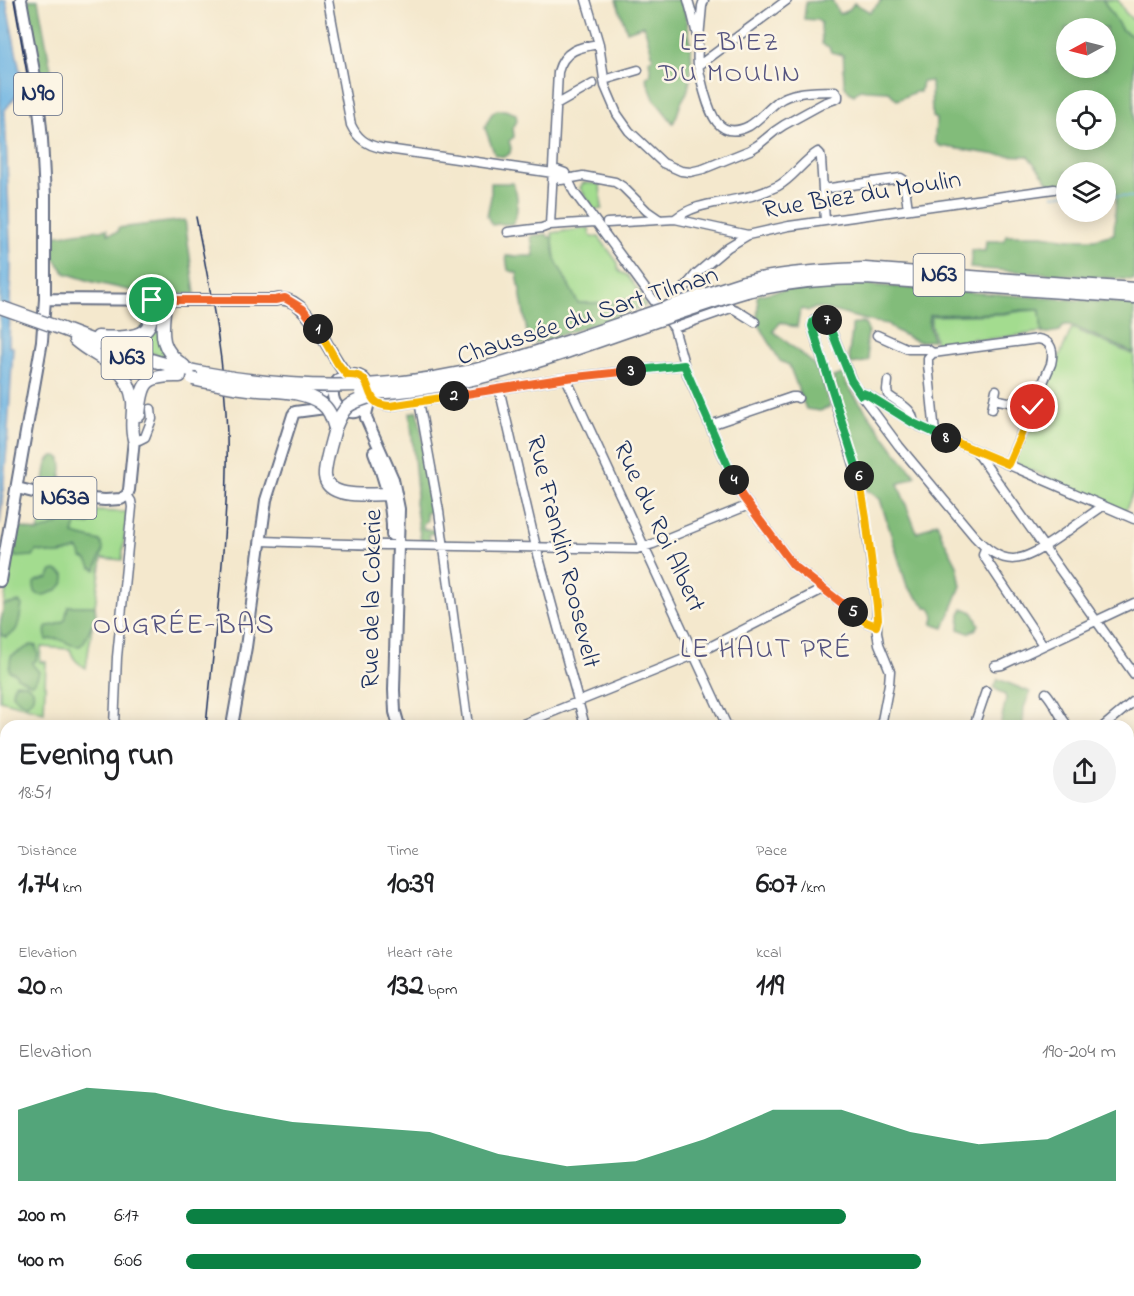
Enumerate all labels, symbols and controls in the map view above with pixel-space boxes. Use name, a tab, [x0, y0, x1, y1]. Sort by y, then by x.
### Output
north arrow	[1056, 18, 1116, 78]
map controls	[1056, 18, 1116, 222]
district label: LE BIEZ DU MOULIN	[658, 24, 801, 94]
road number: N90	[14, 73, 62, 115]
button: locate	[1056, 90, 1116, 150]
street label: Rue Biez du Moulin	[760, 162, 964, 230]
button: layers	[1056, 162, 1116, 222]
road number: N63	[914, 254, 964, 296]
street label: Chaussée du Sart Tilman	[452, 257, 724, 377]
pin	[126, 274, 177, 325]
icon: arrive	[135, 283, 168, 316]
pin: 7	[812, 305, 842, 335]
text: 7	[824, 308, 830, 332]
pin: 1	[303, 314, 333, 344]
text: 1	[315, 317, 321, 341]
road number: N63	[102, 337, 152, 379]
pin: 3	[616, 356, 646, 386]
text: 3	[628, 359, 634, 383]
pin: 2	[439, 381, 469, 411]
pin	[1007, 381, 1058, 432]
text: 2	[450, 384, 458, 408]
icon: check	[1016, 390, 1049, 423]
pin: 8	[931, 423, 961, 453]
text: 8	[943, 426, 949, 450]
street label: Rue Franklin Roosevelt	[515, 432, 609, 673]
street label: Rue du Roi Albert	[602, 435, 714, 619]
pin: 6	[844, 461, 874, 491]
text: 6	[855, 464, 863, 488]
pin: 4	[719, 465, 749, 495]
text: 4	[731, 468, 737, 492]
road number: N63a	[34, 477, 97, 519]
street label: Rue de la Cokerie	[352, 509, 394, 689]
pin: 5	[838, 597, 868, 627]
text: 5	[848, 600, 858, 624]
district label: OUGRÉE-BAS	[93, 606, 275, 647]
district label: LE HAUT PRÉ	[680, 630, 852, 671]
text: Evening run	[18, 732, 173, 780]
button: share	[1053, 740, 1116, 803]
text: 18:51	[18, 779, 51, 808]
text: Distance	[18, 839, 77, 863]
text: Time	[387, 839, 419, 863]
text: Pace	[756, 839, 787, 863]
text: 1.74	[18, 863, 58, 907]
text: 10:39	[387, 863, 433, 907]
text: 6:07	[756, 863, 797, 907]
text: km	[58, 876, 82, 900]
text: /km	[797, 876, 825, 900]
text: Elevation	[18, 941, 77, 965]
text: Heart rate	[387, 941, 453, 965]
text: kcal	[756, 941, 781, 965]
text: 20	[18, 965, 46, 1009]
text: 132	[387, 965, 424, 1009]
text: 119	[756, 965, 784, 1009]
text: m	[46, 978, 62, 1002]
text: bpm	[424, 978, 457, 1002]
text: Elevation	[18, 1038, 92, 1067]
text: 190–204 m	[1042, 1038, 1116, 1067]
text: 200 m	[18, 1202, 66, 1231]
text: 6:17	[114, 1202, 139, 1231]
text: 400 m	[18, 1247, 64, 1276]
text: 6:06	[114, 1247, 142, 1276]

